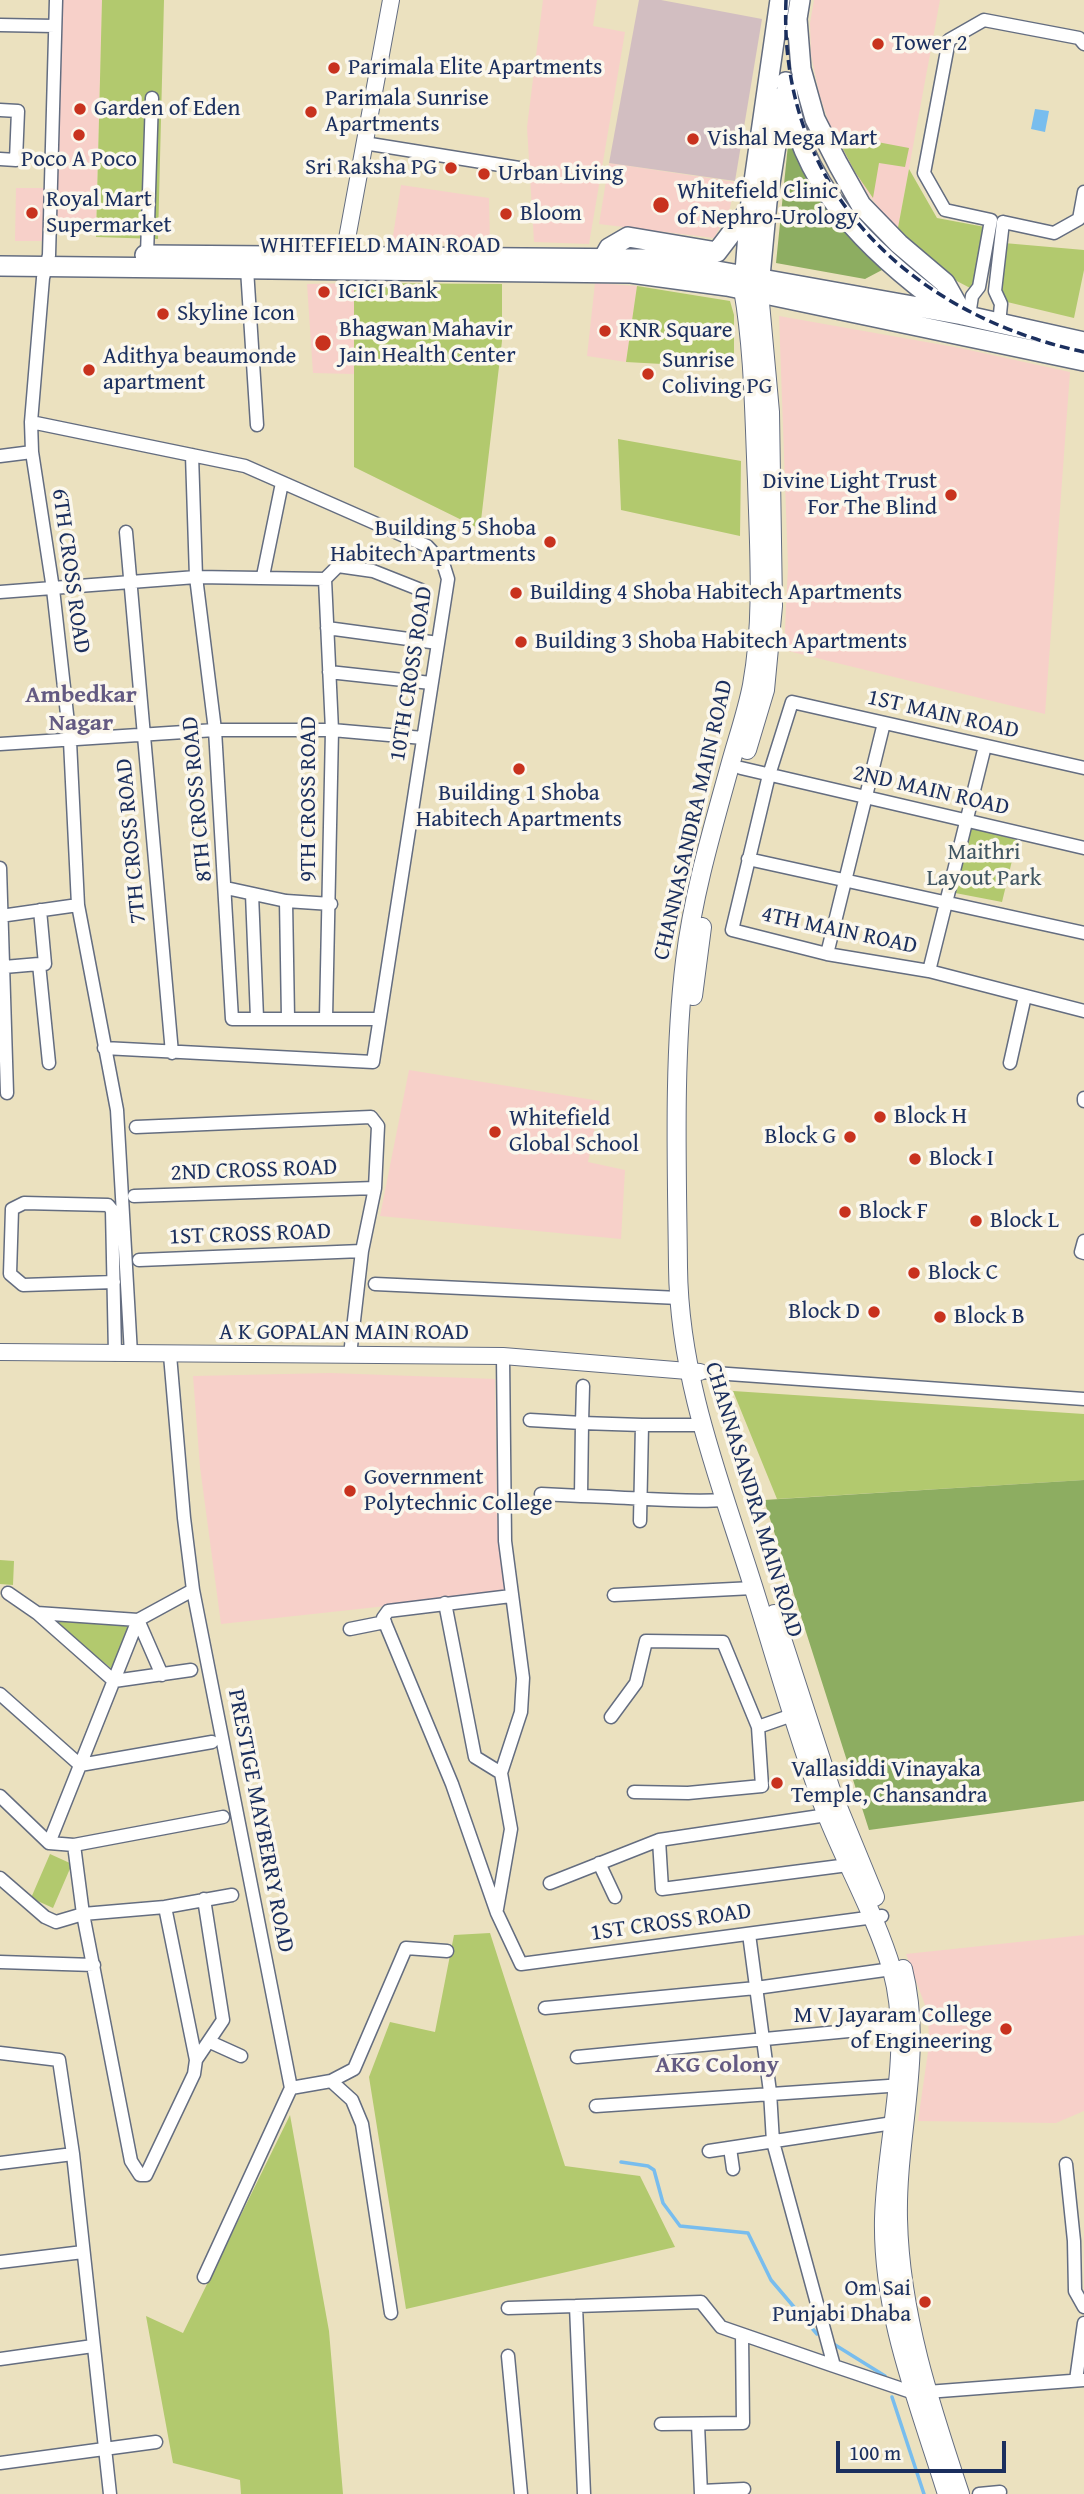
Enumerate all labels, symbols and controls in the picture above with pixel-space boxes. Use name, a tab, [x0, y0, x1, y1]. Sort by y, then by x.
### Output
place label: Tower 2	[892, 30, 968, 58]
marker: Tower 2	[870, 36, 886, 52]
place label: Parimala Elite Apartments	[348, 54, 602, 82]
marker: Parimala Elite Apartments	[326, 60, 342, 76]
place label: Parimala Sunrise Apartments	[325, 85, 489, 139]
place label: Garden of Eden	[94, 95, 241, 123]
marker: Garden of Eden	[72, 101, 88, 117]
marker: Parimala Sunrise Apartments	[303, 104, 319, 120]
place label: Vishal Mega Mart	[707, 125, 877, 153]
marker: Poco A Poco	[71, 127, 87, 143]
marker: Vishal Mega Mart	[685, 131, 701, 147]
place label: Poco A Poco	[21, 146, 137, 174]
place label: Sri Raksha PG	[305, 154, 437, 182]
marker: Sri Raksha PG	[443, 160, 459, 176]
place label: Urban Living	[498, 160, 623, 188]
marker: Urban Living	[476, 166, 492, 182]
place label: Whitefield Clinic of Nephro-Urology	[677, 178, 858, 232]
place label: Royal Mart Supermarket	[46, 186, 172, 240]
marker: Whitefield Clinic of Nephro-Urology	[651, 195, 671, 215]
place label: Bloom	[520, 200, 582, 228]
marker: Royal Mart Supermarket	[24, 205, 40, 221]
marker: Bloom	[498, 206, 514, 222]
street label: WHITEFIELD MAIN ROAD	[259, 232, 501, 260]
place label: ICICI Bank	[338, 278, 438, 306]
marker: ICICI Bank	[316, 284, 332, 300]
place label: Skyline Icon	[177, 300, 295, 328]
marker: Skyline Icon	[155, 306, 171, 322]
place label: Bhagwan Mahavir Jain Health Center	[339, 316, 516, 370]
place label: KNR Square	[619, 317, 733, 345]
marker: KNR Square	[597, 323, 613, 339]
marker: Bhagwan Mahavir Jain Health Center	[313, 333, 333, 353]
place label: Adithya beaumonde apartment	[103, 343, 296, 397]
place label: Sunrise Coliving PG	[662, 347, 772, 401]
marker: Adithya beaumonde apartment	[81, 362, 97, 378]
marker: Sunrise Coliving PG	[640, 366, 656, 382]
place label: Divine Light Trust For The Blind	[763, 468, 937, 522]
street label: 6TH CROSS ROAD	[45, 487, 95, 655]
marker: Divine Light Trust For The Blind	[943, 487, 959, 503]
place label: Building 5 Shoba Habitech Apartments	[330, 515, 536, 569]
marker: Building 5 Shoba Habitech Apartments	[542, 534, 558, 550]
place label: Building 4 Shoba Habitech Apartments	[530, 579, 902, 607]
street label: 10TH CROSS ROAD	[385, 584, 439, 764]
marker: Building 4 Shoba Habitech Apartments	[508, 585, 524, 601]
place label: Building 3 Shoba Habitech Apartments	[535, 628, 907, 656]
marker: Building 3 Shoba Habitech Apartments	[513, 634, 529, 650]
street label: CHANNASANDRA MAIN ROAD	[648, 677, 740, 963]
district label: Ambedkar Nagar	[25, 682, 137, 738]
street label: 1ST MAIN ROAD	[865, 684, 1021, 746]
street label: 8TH CROSS ROAD	[177, 715, 219, 883]
street label: 9TH CROSS ROAD	[295, 716, 323, 882]
street label: 7TH CROSS ROAD	[111, 757, 153, 925]
street label: 2ND MAIN ROAD	[850, 760, 1012, 822]
marker: Building 1 Shoba Habitech Apartments	[511, 761, 527, 777]
place label: Building 1 Shoba Habitech Apartments	[416, 780, 622, 834]
park label: Maithri Layout Park	[927, 839, 1041, 893]
street label: 4TH MAIN ROAD	[758, 901, 920, 961]
place label: Block H	[894, 1103, 967, 1131]
place label: Whitefield Global School	[509, 1105, 639, 1159]
marker: Block H	[872, 1109, 888, 1125]
place label: Block G	[765, 1123, 836, 1151]
marker: Whitefield Global School	[487, 1124, 503, 1140]
marker: Block G	[842, 1129, 858, 1145]
place label: Block I	[929, 1145, 994, 1173]
marker: Block I	[907, 1151, 923, 1167]
street label: 2ND CROSS ROAD	[170, 1154, 338, 1188]
place label: Block F	[859, 1198, 928, 1226]
marker: Block F	[837, 1204, 853, 1220]
place label: Block L	[990, 1207, 1059, 1235]
marker: Block L	[968, 1213, 984, 1229]
street label: 1ST CROSS ROAD	[169, 1218, 331, 1252]
place label: Block C	[928, 1259, 998, 1287]
marker: Block C	[906, 1265, 922, 1281]
place label: Block D	[788, 1298, 860, 1326]
place label: Block B	[954, 1303, 1025, 1331]
marker: Block D	[866, 1304, 882, 1320]
marker: Block B	[932, 1309, 948, 1325]
street label: A K GOPALAN MAIN ROAD	[219, 1319, 469, 1347]
street label: CHANNASANDRA MAIN ROAD	[698, 1359, 808, 1641]
place label: Government Polytechnic College	[364, 1464, 553, 1518]
marker: Government Polytechnic College	[342, 1483, 358, 1499]
street label: PRESTIGE MAYBERRY ROAD	[221, 1687, 299, 1955]
place label: Vallasiddi Vinayaka Temple, Chansandra	[791, 1756, 987, 1810]
marker: Vallasiddi Vinayaka Temple, Chansandra	[769, 1775, 785, 1791]
street label: 1ST CROSS ROAD	[589, 1898, 753, 1948]
place label: M V Jayaram College of Engineering	[794, 2002, 992, 2056]
marker: M V Jayaram College of Engineering	[998, 2021, 1014, 2037]
district label: AKG Colony	[655, 2052, 779, 2080]
place label: Om Sai Punjabi Dhaba	[772, 2275, 911, 2329]
marker: Om Sai Punjabi Dhaba	[917, 2294, 933, 2310]
scale bar	[839, 2428, 1009, 2472]
text: 100 m	[849, 2437, 901, 2468]

